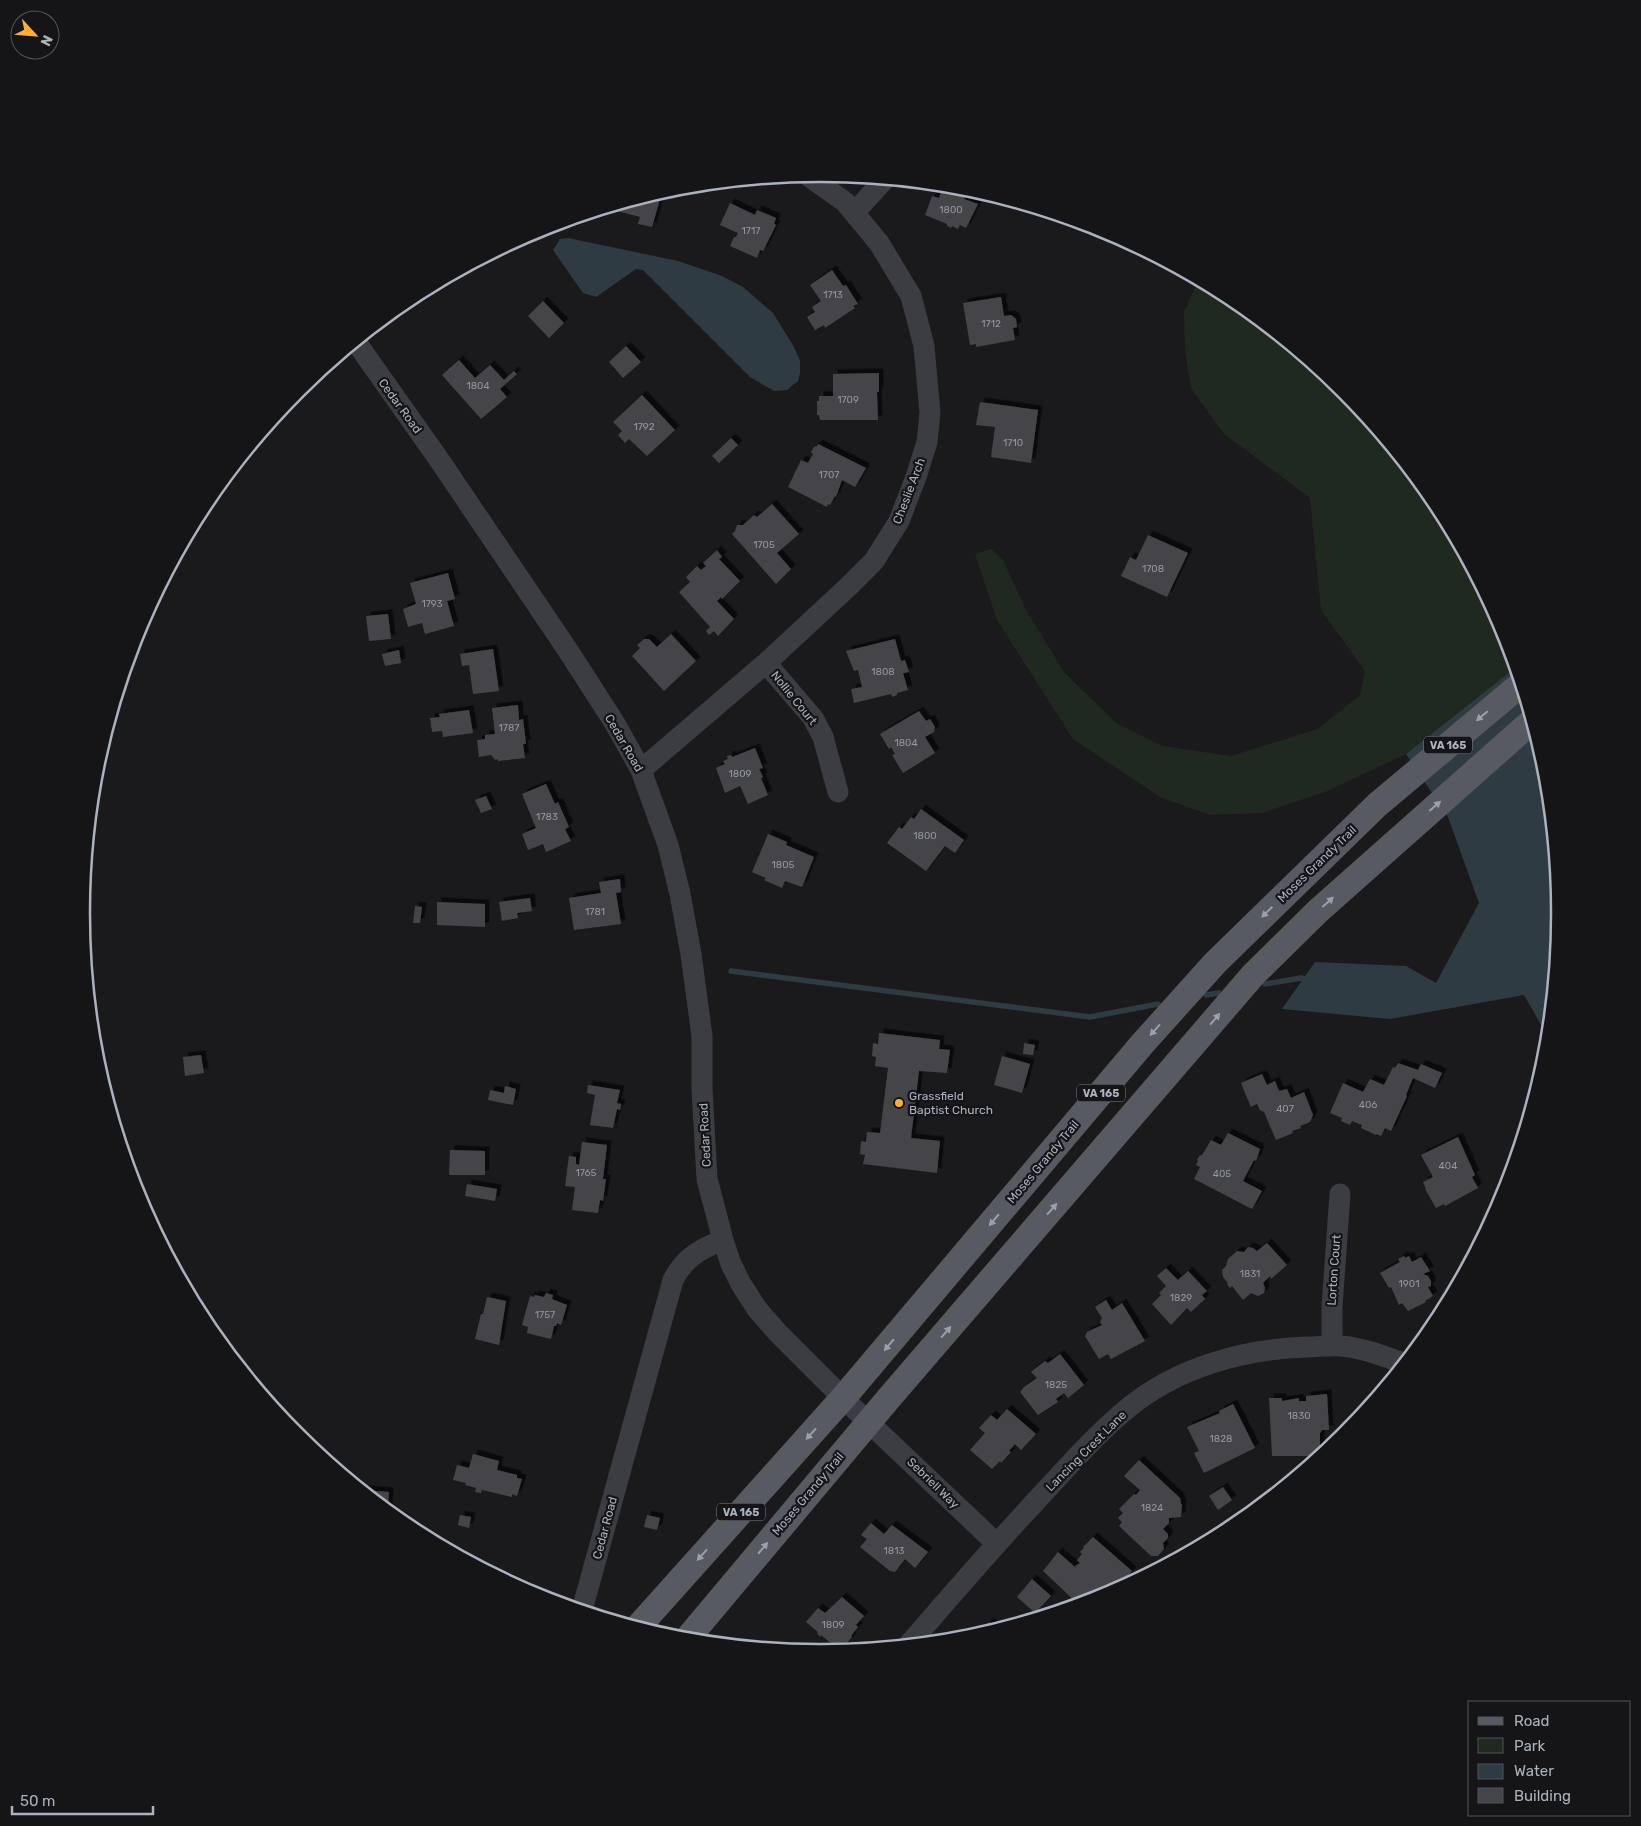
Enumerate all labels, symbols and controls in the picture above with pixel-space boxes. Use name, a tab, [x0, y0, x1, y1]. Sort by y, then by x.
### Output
north arrow	[10, 10, 60, 60]
text: N	[36, 32, 56, 49]
house number: 1800	[939, 204, 963, 216]
house number: 1717	[742, 225, 760, 237]
house number: 1713	[823, 289, 843, 301]
house number: 1712	[981, 318, 1001, 330]
street label: Cedar Road	[375, 376, 425, 436]
house number: 1804	[466, 380, 490, 392]
house number: 1709	[837, 394, 859, 406]
house number: 1792	[633, 421, 655, 433]
house number: 1710	[1003, 437, 1023, 449]
street label: Cheslie Arch	[890, 456, 928, 526]
house number: 1707	[819, 469, 839, 481]
house number: 1705	[753, 539, 775, 551]
house number: 1708	[1142, 563, 1164, 575]
house number: 1793	[421, 598, 443, 610]
house number: 1808	[871, 666, 895, 678]
street label: Nollie Court	[768, 668, 820, 728]
one-way arrow	[1476, 710, 1489, 721]
street label: Cedar Road	[602, 712, 646, 774]
house number: 1787	[499, 722, 519, 734]
road number: VA 165	[1424, 736, 1472, 754]
house number: 1804	[894, 737, 918, 749]
house number: 1809	[729, 768, 752, 780]
one-way arrow	[1429, 801, 1442, 812]
house number: 1783	[536, 811, 558, 823]
street label: Moses Grandy Trail	[1275, 823, 1359, 905]
house number: 1800	[913, 830, 937, 842]
house number: 1805	[772, 859, 795, 871]
one-way arrow	[1321, 896, 1333, 908]
house number: 1781	[585, 906, 605, 918]
one-way arrow	[1261, 906, 1273, 918]
one-way arrow	[1210, 1013, 1221, 1026]
one-way arrow	[1149, 1023, 1161, 1035]
road number: VA 165	[1077, 1084, 1125, 1102]
place label: Grassfield Baptist Church	[909, 1089, 993, 1117]
marker: Grassfield Baptist Church	[893, 1097, 905, 1109]
house number: 406	[1359, 1099, 1377, 1111]
street label: Cedar Road	[696, 1103, 714, 1167]
house number: 407	[1276, 1103, 1294, 1115]
street label: Moses Grandy Trail	[1004, 1118, 1082, 1206]
house number: 404	[1439, 1160, 1457, 1172]
house number: 1765	[575, 1167, 597, 1179]
house number: 405	[1213, 1168, 1231, 1180]
one-way arrow	[1046, 1203, 1058, 1215]
one-way arrow	[988, 1214, 999, 1227]
street label: Lorton Court	[1325, 1234, 1343, 1306]
house number: 1831	[1240, 1268, 1260, 1280]
house number: 1901	[1399, 1278, 1419, 1290]
house number: 1829	[1170, 1292, 1192, 1304]
house number: 1757	[535, 1309, 555, 1321]
one-way arrow	[940, 1326, 952, 1338]
one-way arrow	[883, 1338, 894, 1351]
house number: 1825	[1045, 1379, 1067, 1391]
street label: Lancing Crest Lane	[1043, 1408, 1129, 1494]
house number: 1830	[1288, 1410, 1311, 1422]
one-way arrow	[805, 1428, 817, 1440]
house number: 1828	[1210, 1433, 1232, 1445]
street label: Moses Grandy Trail	[769, 1450, 847, 1538]
street label: Sebriell Way	[904, 1455, 962, 1511]
street label: Cedar Road	[590, 1495, 620, 1561]
house number: 1824	[1141, 1502, 1163, 1514]
road number: VA 165	[717, 1504, 765, 1520]
one-way arrow	[757, 1542, 768, 1555]
house number: 1813	[884, 1545, 904, 1557]
one-way arrow	[697, 1549, 708, 1562]
house number: 1809	[822, 1619, 845, 1631]
legend	[1468, 1701, 1631, 1816]
text: Road	[1514, 1712, 1550, 1730]
text: Park	[1514, 1737, 1545, 1755]
text: Water	[1514, 1762, 1554, 1780]
scale bar	[12, 1784, 154, 1816]
text: Building	[1514, 1787, 1571, 1805]
text: 50 m	[20, 1792, 55, 1810]

